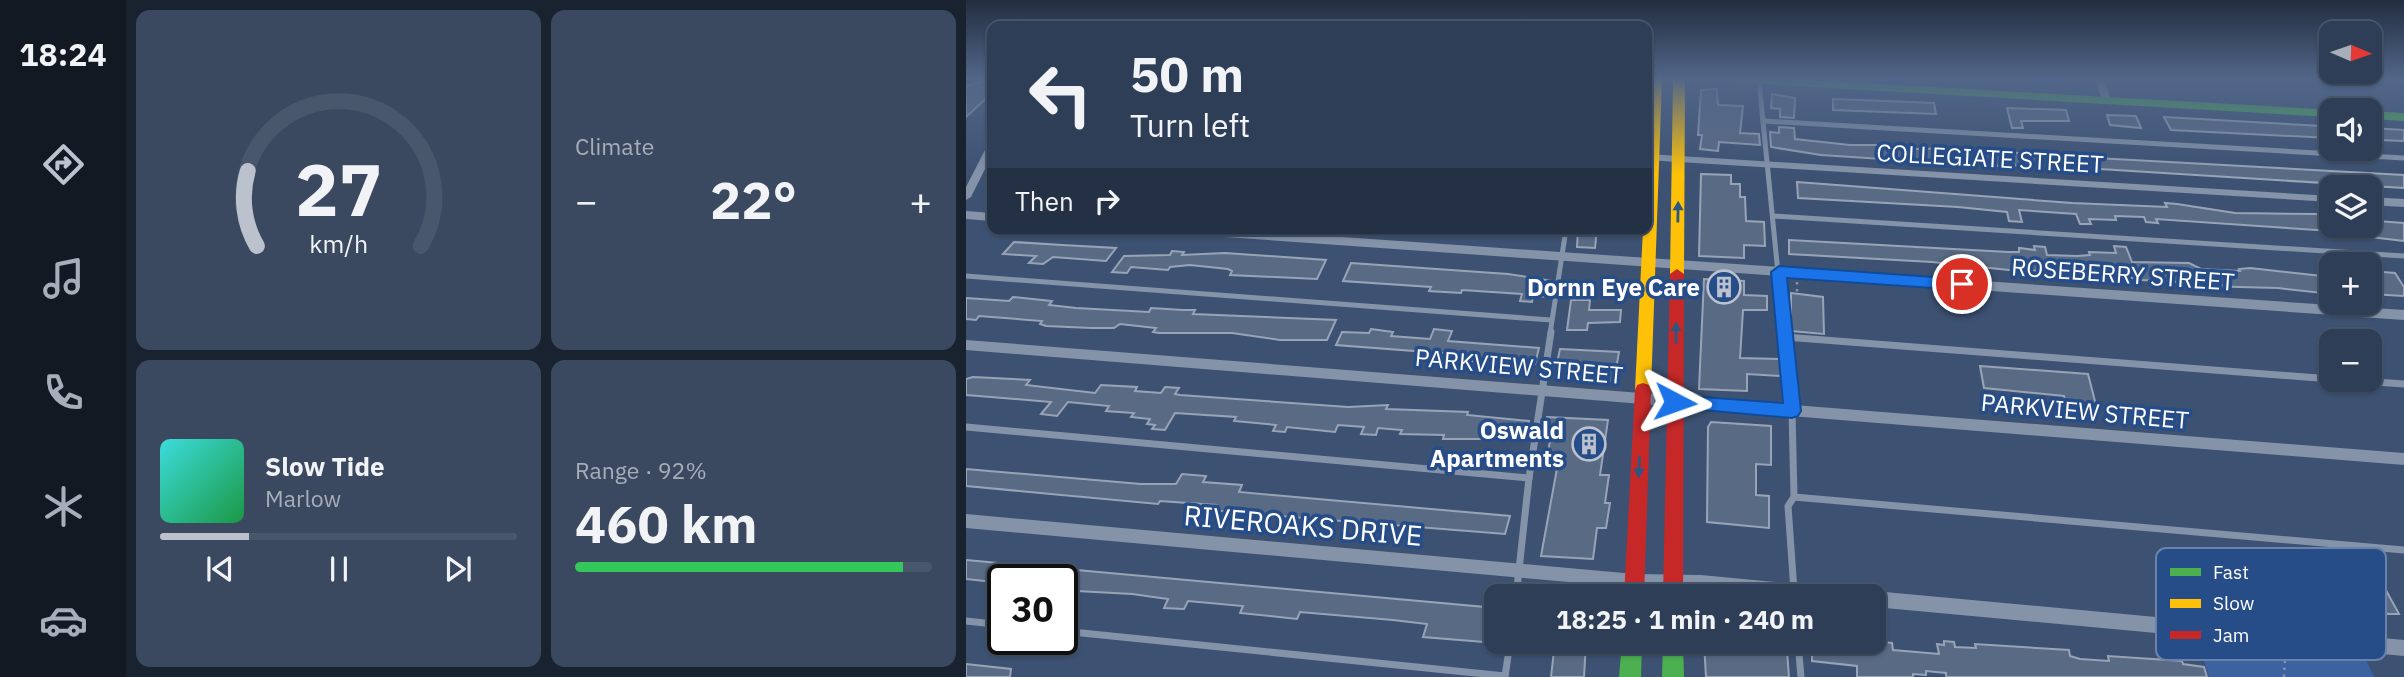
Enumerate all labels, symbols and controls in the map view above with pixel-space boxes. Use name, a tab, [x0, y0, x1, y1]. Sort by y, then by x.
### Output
north arrow	[2319, 21, 2382, 84]
map controls	[2319, 21, 2382, 392]
text: 18:24	[19, 33, 107, 75]
text: 50 m	[1130, 42, 1244, 105]
icon: left	[1015, 49, 1106, 140]
button: sound	[2319, 98, 2382, 161]
text: Turn left	[1130, 104, 1250, 146]
text: Climate	[575, 131, 654, 161]
street label: COLLEGIATE STREET	[1876, 136, 2105, 180]
icon: directions	[39, 140, 88, 189]
text: 27	[295, 141, 382, 236]
text: 22°	[710, 166, 797, 233]
button: layers	[2319, 175, 2382, 238]
text: −	[575, 176, 598, 225]
text: +	[909, 176, 932, 225]
icon: right	[1088, 182, 1126, 220]
text: Then	[1015, 184, 1074, 218]
one-way arrow	[1672, 201, 1683, 223]
text: km/h	[309, 227, 368, 260]
street label: ROSEBERRY STREET	[2010, 250, 2236, 298]
button: +	[2319, 252, 2382, 315]
icon: music	[39, 254, 88, 303]
pin	[1932, 254, 1992, 314]
icon: arrive	[1943, 265, 1981, 303]
building icon: Dornn Eye Care	[1705, 268, 1743, 306]
place label: Dornn Eye Care	[1527, 271, 1700, 303]
one-way arrow	[1670, 322, 1682, 344]
button: −	[2319, 329, 2382, 392]
street label: PARKVIEW STREET	[1414, 341, 1625, 391]
position arrow	[1638, 365, 1712, 439]
icon: phone	[39, 368, 88, 417]
street label: PARKVIEW STREET	[1980, 386, 2191, 436]
place label: Oswald Apartments	[1430, 414, 1564, 474]
building icon: Oswald Apartments	[1570, 425, 1608, 463]
text: Slow Tide	[265, 449, 385, 483]
text: Range · 92%	[575, 455, 707, 485]
one-way arrow	[1633, 456, 1644, 478]
icon: climate	[39, 482, 88, 531]
text: Marlow	[265, 483, 341, 513]
text: 460 km	[575, 490, 757, 557]
street label: RIVEROAKS DRIVE	[1182, 496, 1424, 554]
legend	[2156, 548, 2386, 660]
icon: previous	[201, 550, 239, 588]
icon: pause	[320, 550, 358, 588]
icon: next	[439, 550, 477, 588]
text: Fast	[2213, 560, 2249, 584]
speed limit sign: 30	[987, 564, 1078, 655]
text: Slow	[2213, 591, 2254, 615]
icon: car	[39, 596, 88, 645]
text: 18:25 · 1 min · 240 m	[1556, 602, 1814, 636]
text: Jam	[2213, 623, 2249, 647]

